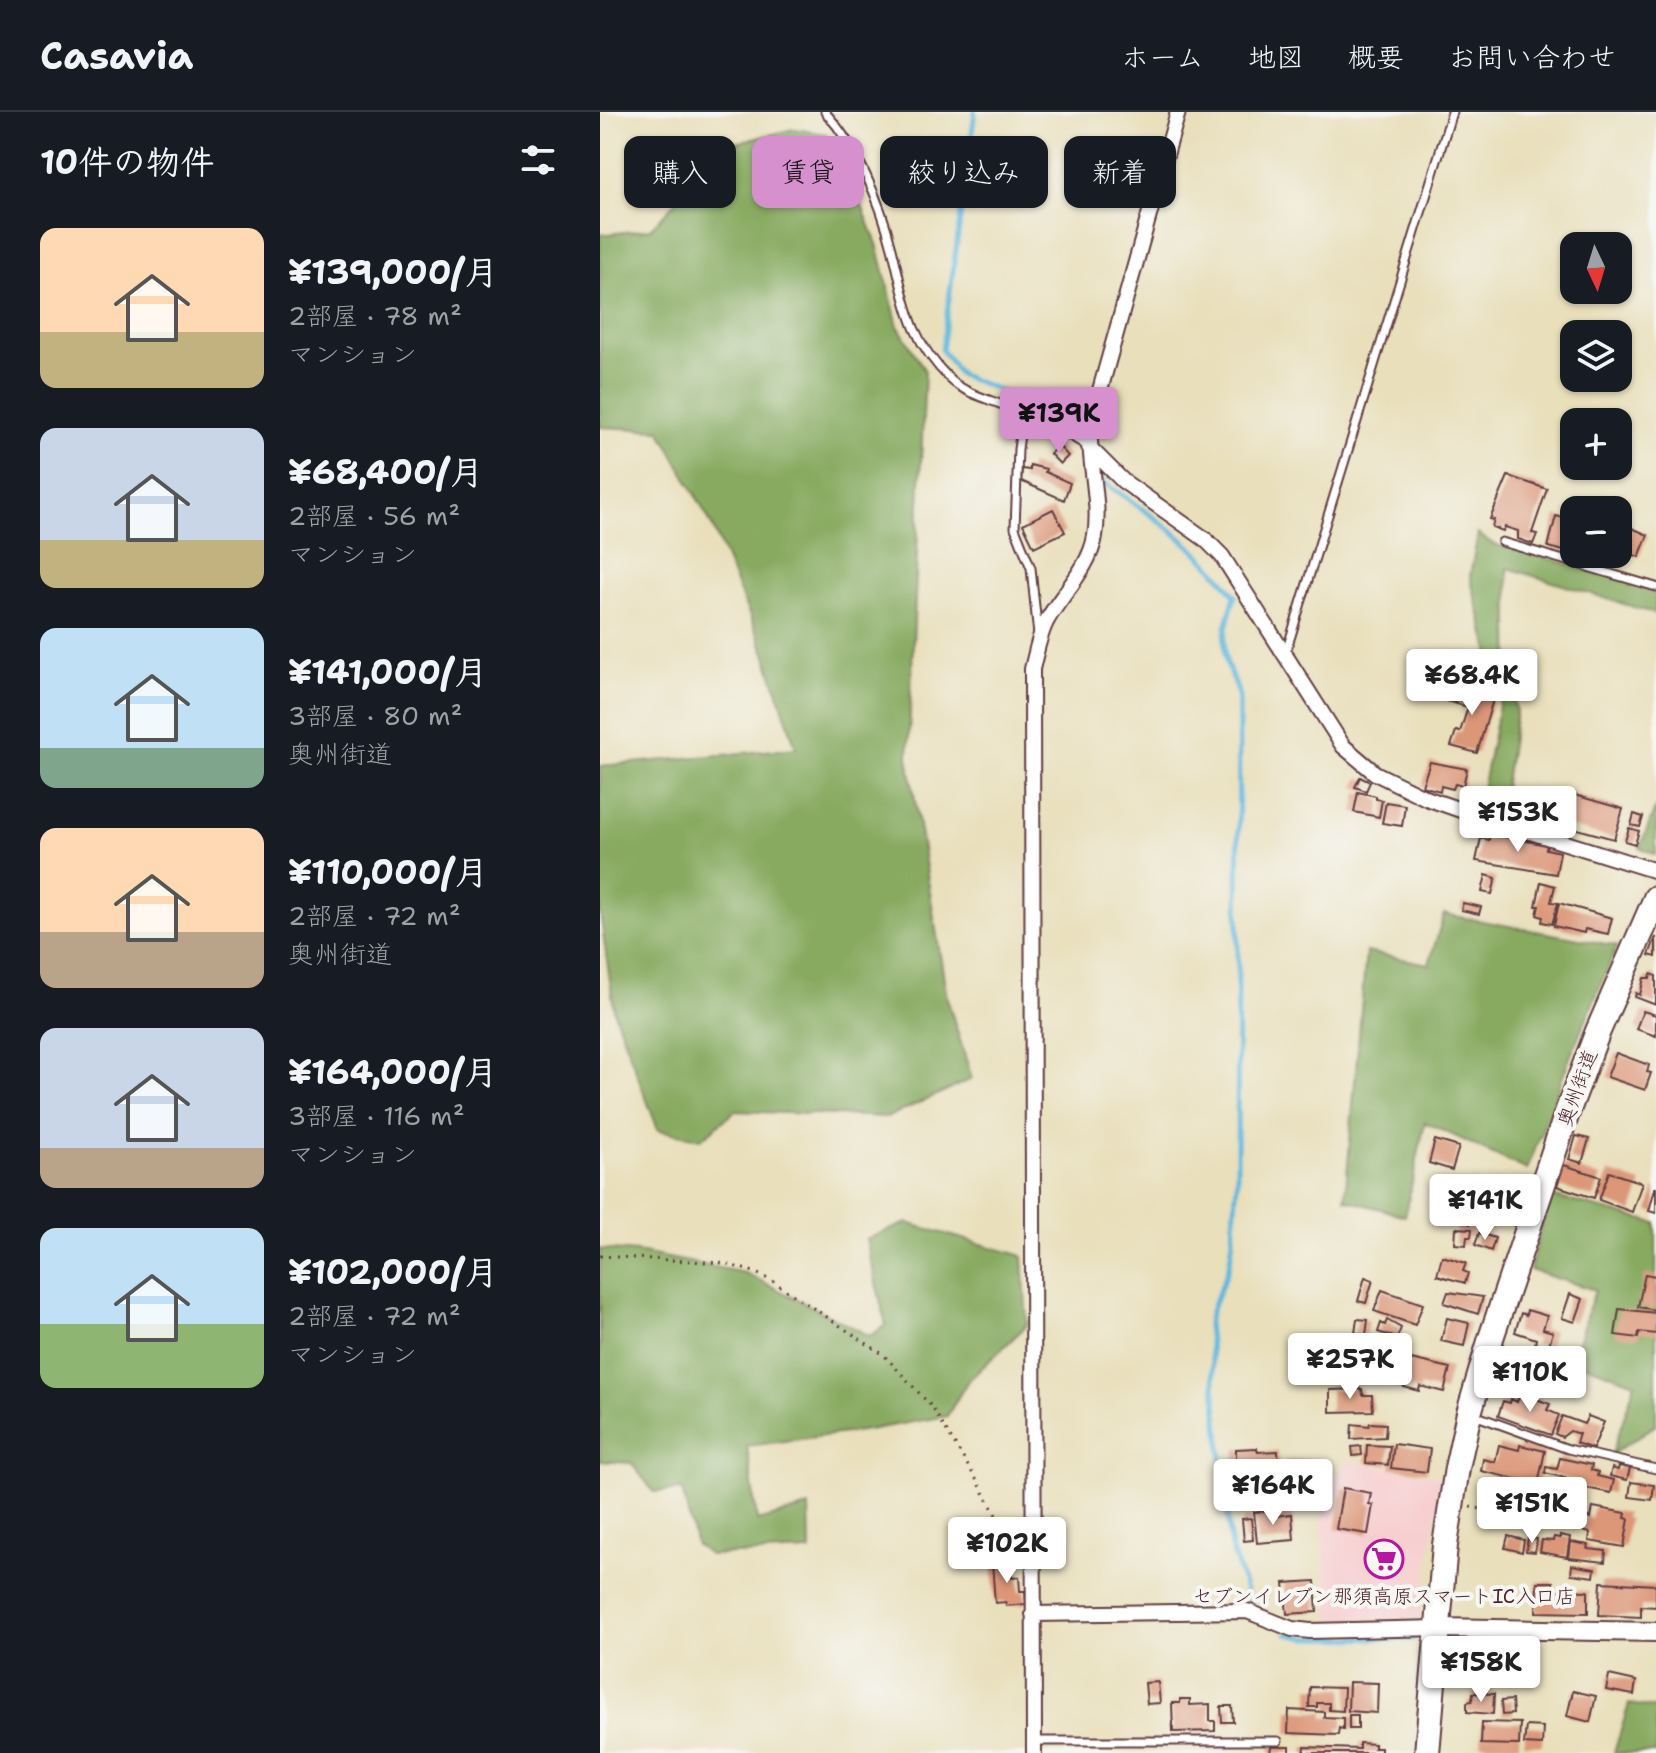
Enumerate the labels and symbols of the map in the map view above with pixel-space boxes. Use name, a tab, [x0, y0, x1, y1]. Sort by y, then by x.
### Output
north arrow	[1560, 232, 1632, 304]
pin: ¥139K	[1003, 387, 1115, 455]
pin: ¥68.4K	[1407, 649, 1537, 717]
pin: ¥153K	[1462, 786, 1574, 854]
street label: 奥州街道	[1551, 1046, 1603, 1130]
pin: ¥141K	[1429, 1174, 1541, 1242]
pin: ¥257K	[1294, 1333, 1406, 1401]
pin: ¥110K	[1474, 1346, 1586, 1414]
pin: ¥164K	[1217, 1459, 1329, 1527]
pin: ¥151K	[1476, 1477, 1588, 1545]
pin: ¥102K	[951, 1517, 1063, 1585]
supermarket icon: セブンイレブン那須高原スマートIC入口店	[1363, 1538, 1405, 1580]
place label: セブンイレブン那須高原スマートIC入口店	[1193, 1583, 1575, 1609]
pin: ¥158K	[1425, 1636, 1537, 1704]

